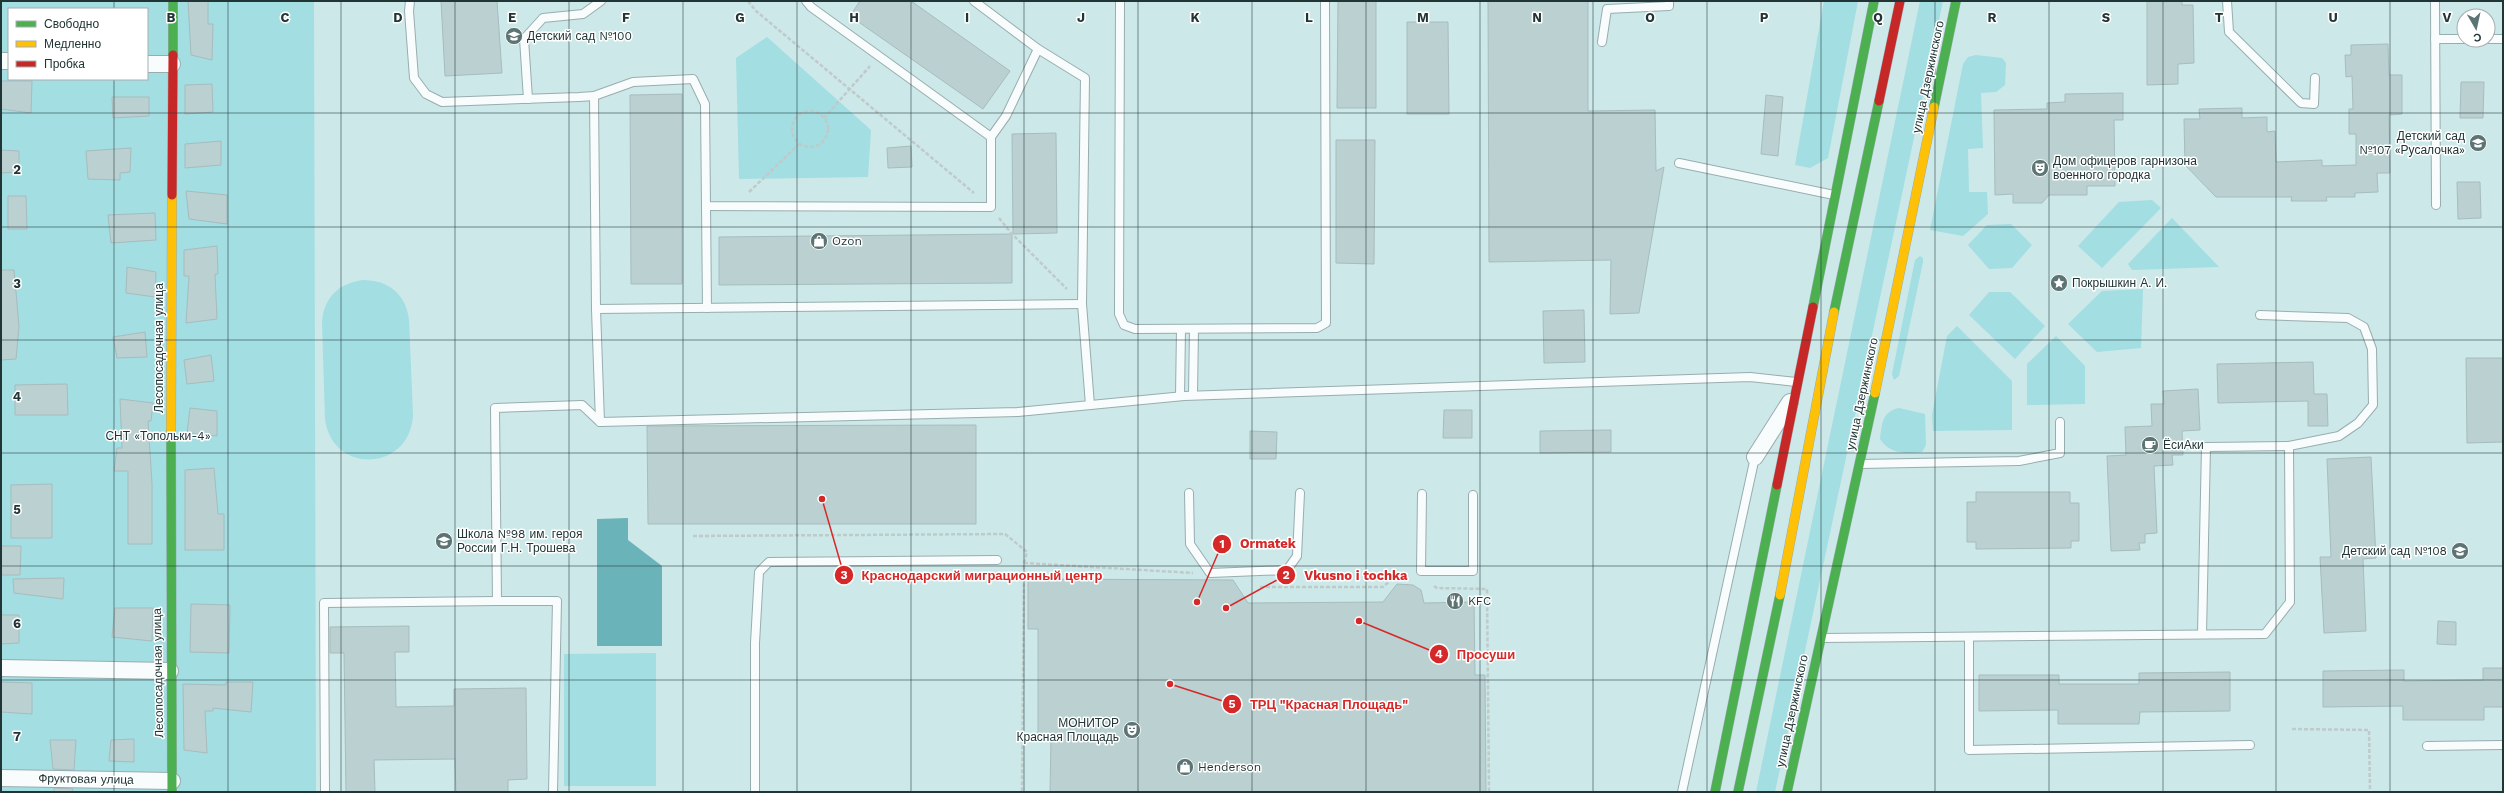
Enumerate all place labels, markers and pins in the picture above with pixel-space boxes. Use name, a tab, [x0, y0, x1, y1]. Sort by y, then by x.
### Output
school or university icon: Детский сад №100	[504, 26, 524, 46]
place label: Детский сад №100	[527, 29, 632, 43]
place label: Детский сад №107 «Русалочка»	[2359, 129, 2465, 157]
school or university icon: Детский сад №107 «Русалочка»	[2468, 133, 2488, 153]
place label: Дом офицеров гарнизона военного городка	[2053, 154, 2197, 182]
theatre icon: Дом офицеров гарнизона военного городка	[2030, 158, 2050, 178]
shop icon: Ozon	[809, 231, 829, 251]
place label: Ozon	[832, 234, 862, 248]
place icon: Покрышкин А. И.	[2049, 273, 2069, 293]
place label: Покрышкин А. И.	[2072, 276, 2167, 290]
cafe icon: ЁсиАки	[2140, 435, 2160, 455]
place label: ЁсиАки	[2163, 438, 2204, 452]
place label: Школа №98 им. героя России Г.Н. Трошева	[457, 527, 582, 555]
school or university icon: Школа №98 им. героя России Г.Н. Трошева	[434, 531, 454, 551]
callout: Ormatek	[1212, 531, 1304, 556]
school or university icon: Детский сад №108	[2450, 541, 2470, 561]
place label: Детский сад №108	[2342, 544, 2447, 558]
callout: Vkusno i tochka	[1276, 562, 1416, 587]
callout: Краснодарский миграционный центр	[834, 563, 1111, 588]
restaurant icon: KFC	[1445, 591, 1465, 611]
place label: KFC	[1468, 594, 1491, 608]
callout: Просуши	[1429, 642, 1523, 667]
callout: ТРЦ "Красная Площадь"	[1222, 691, 1416, 716]
place label: МОНИТОР Красная Площадь	[1017, 716, 1119, 744]
theatre icon: МОНИТОР Красная Площадь	[1122, 720, 1142, 740]
shop icon: Henderson	[1175, 757, 1195, 777]
place label: Henderson	[1198, 760, 1261, 774]

